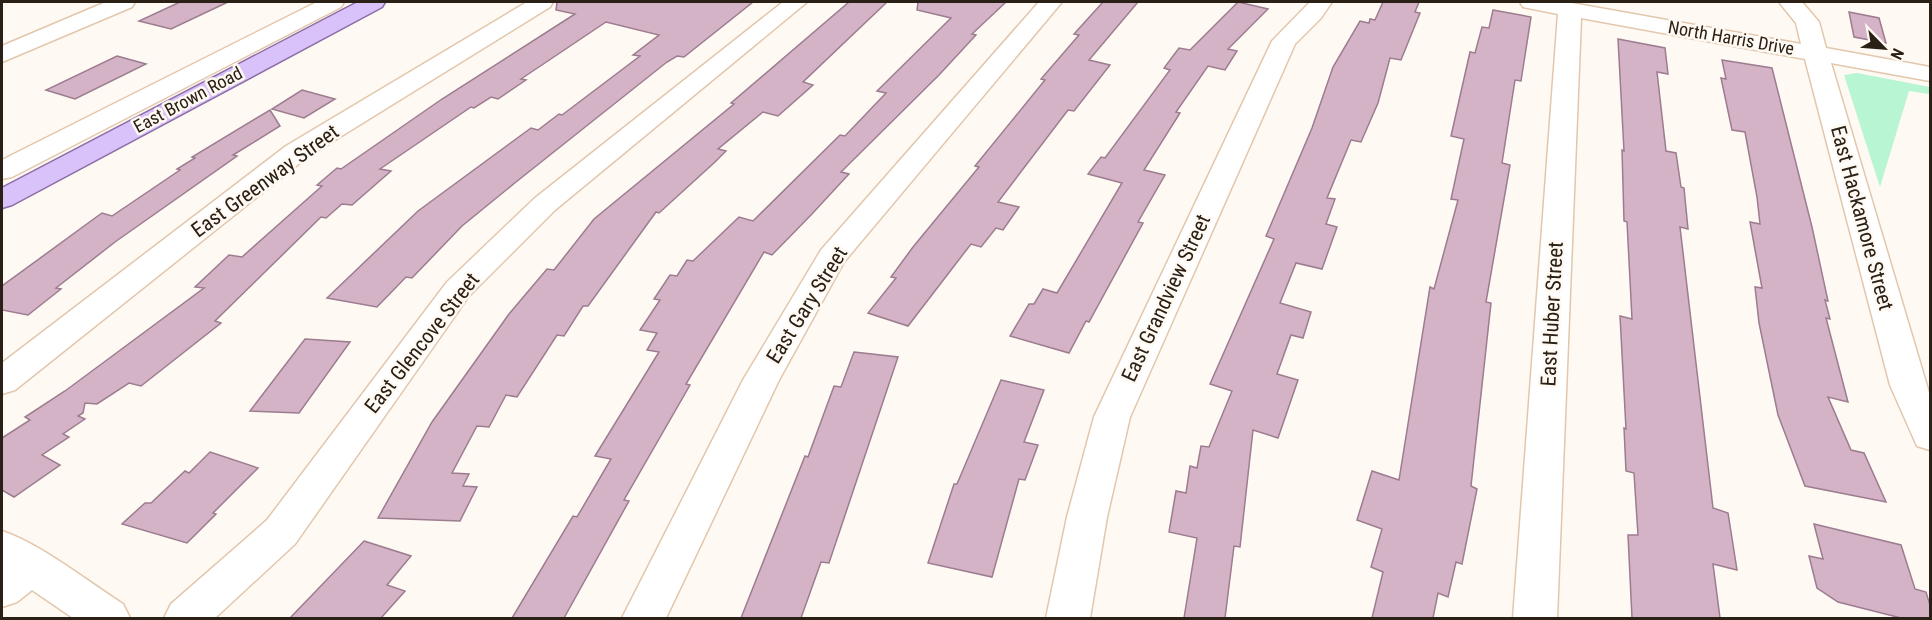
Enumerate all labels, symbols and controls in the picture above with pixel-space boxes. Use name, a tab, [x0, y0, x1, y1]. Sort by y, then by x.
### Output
street label: North Harris Drive	[1667, 16, 1796, 59]
north arrow	[1854, 18, 1914, 78]
text: N	[1886, 46, 1908, 63]
street label: East Brown Road	[130, 62, 246, 137]
street label: East Greenway Street	[187, 120, 343, 242]
street label: East Hackamore Street	[1826, 123, 1898, 313]
street label: East Grandview Street	[1117, 211, 1215, 385]
street label: East Huber Street	[1536, 241, 1568, 387]
street label: East Gary Street	[762, 242, 852, 368]
street label: East Glencove Street	[360, 268, 484, 418]

